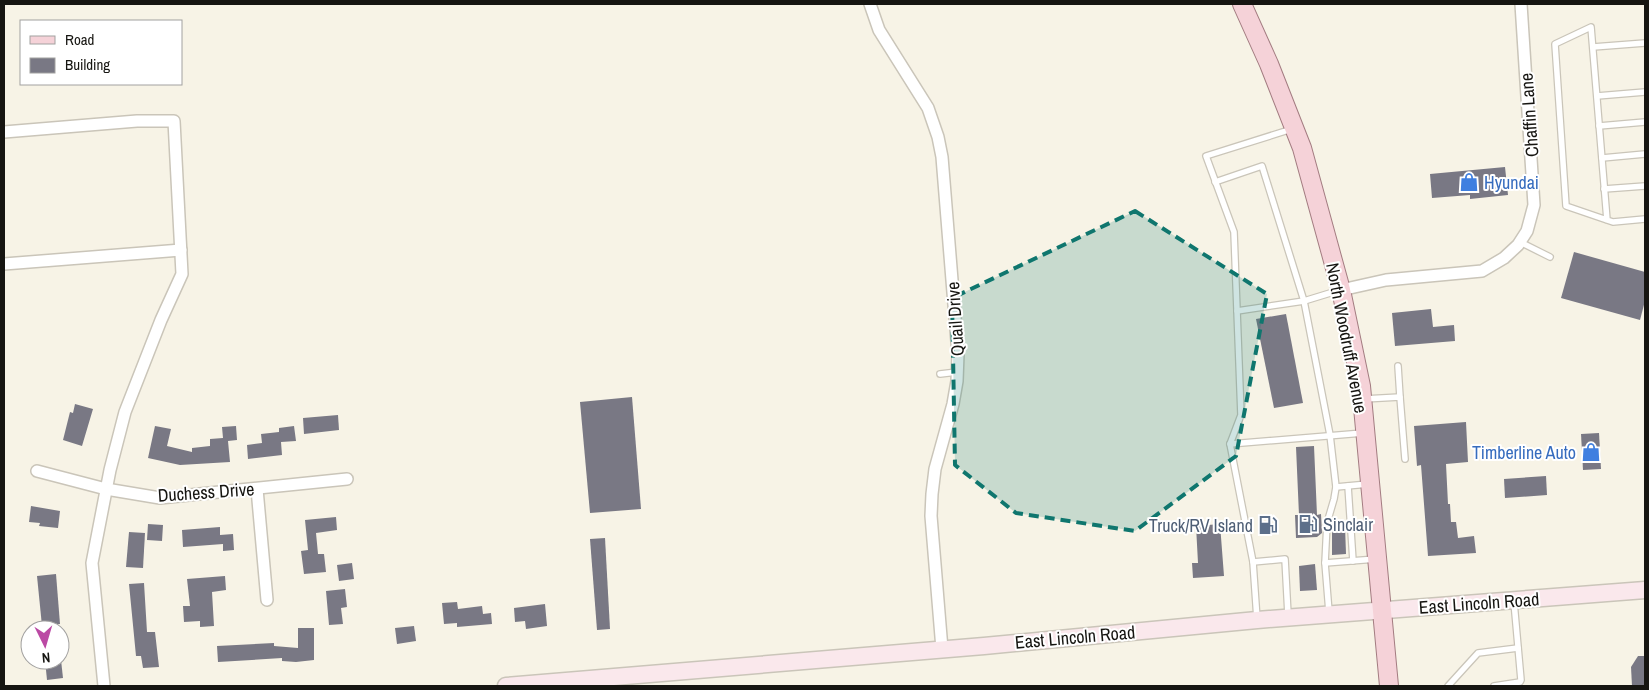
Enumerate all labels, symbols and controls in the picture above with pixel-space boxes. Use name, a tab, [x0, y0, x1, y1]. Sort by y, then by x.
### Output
legend	[20, 20, 182, 85]
text: Road	[65, 29, 94, 50]
text: Building	[65, 54, 110, 75]
street label: Chaffin Lane	[1514, 72, 1544, 158]
place label: Hyundai	[1484, 170, 1539, 195]
shop icon: Hyundai	[1458, 171, 1480, 193]
street label: North Woodruff Avenue	[1320, 261, 1374, 415]
street label: Quail Drive	[940, 281, 970, 357]
place label: Timberline Auto	[1472, 440, 1576, 465]
shop icon: Timberline Auto	[1580, 441, 1602, 463]
street label: Duchess Drive	[157, 476, 255, 508]
place label: Sinclair	[1323, 512, 1373, 537]
place label: Truck/RV Island	[1149, 513, 1253, 538]
fuel station icon: Sinclair	[1297, 513, 1319, 535]
fuel station icon: Truck/RV Island	[1257, 514, 1279, 536]
street label: East Lincoln Road	[1418, 586, 1540, 620]
street label: East Lincoln Road	[1014, 619, 1136, 655]
north arrow	[20, 620, 70, 670]
text: N	[41, 649, 51, 667]

